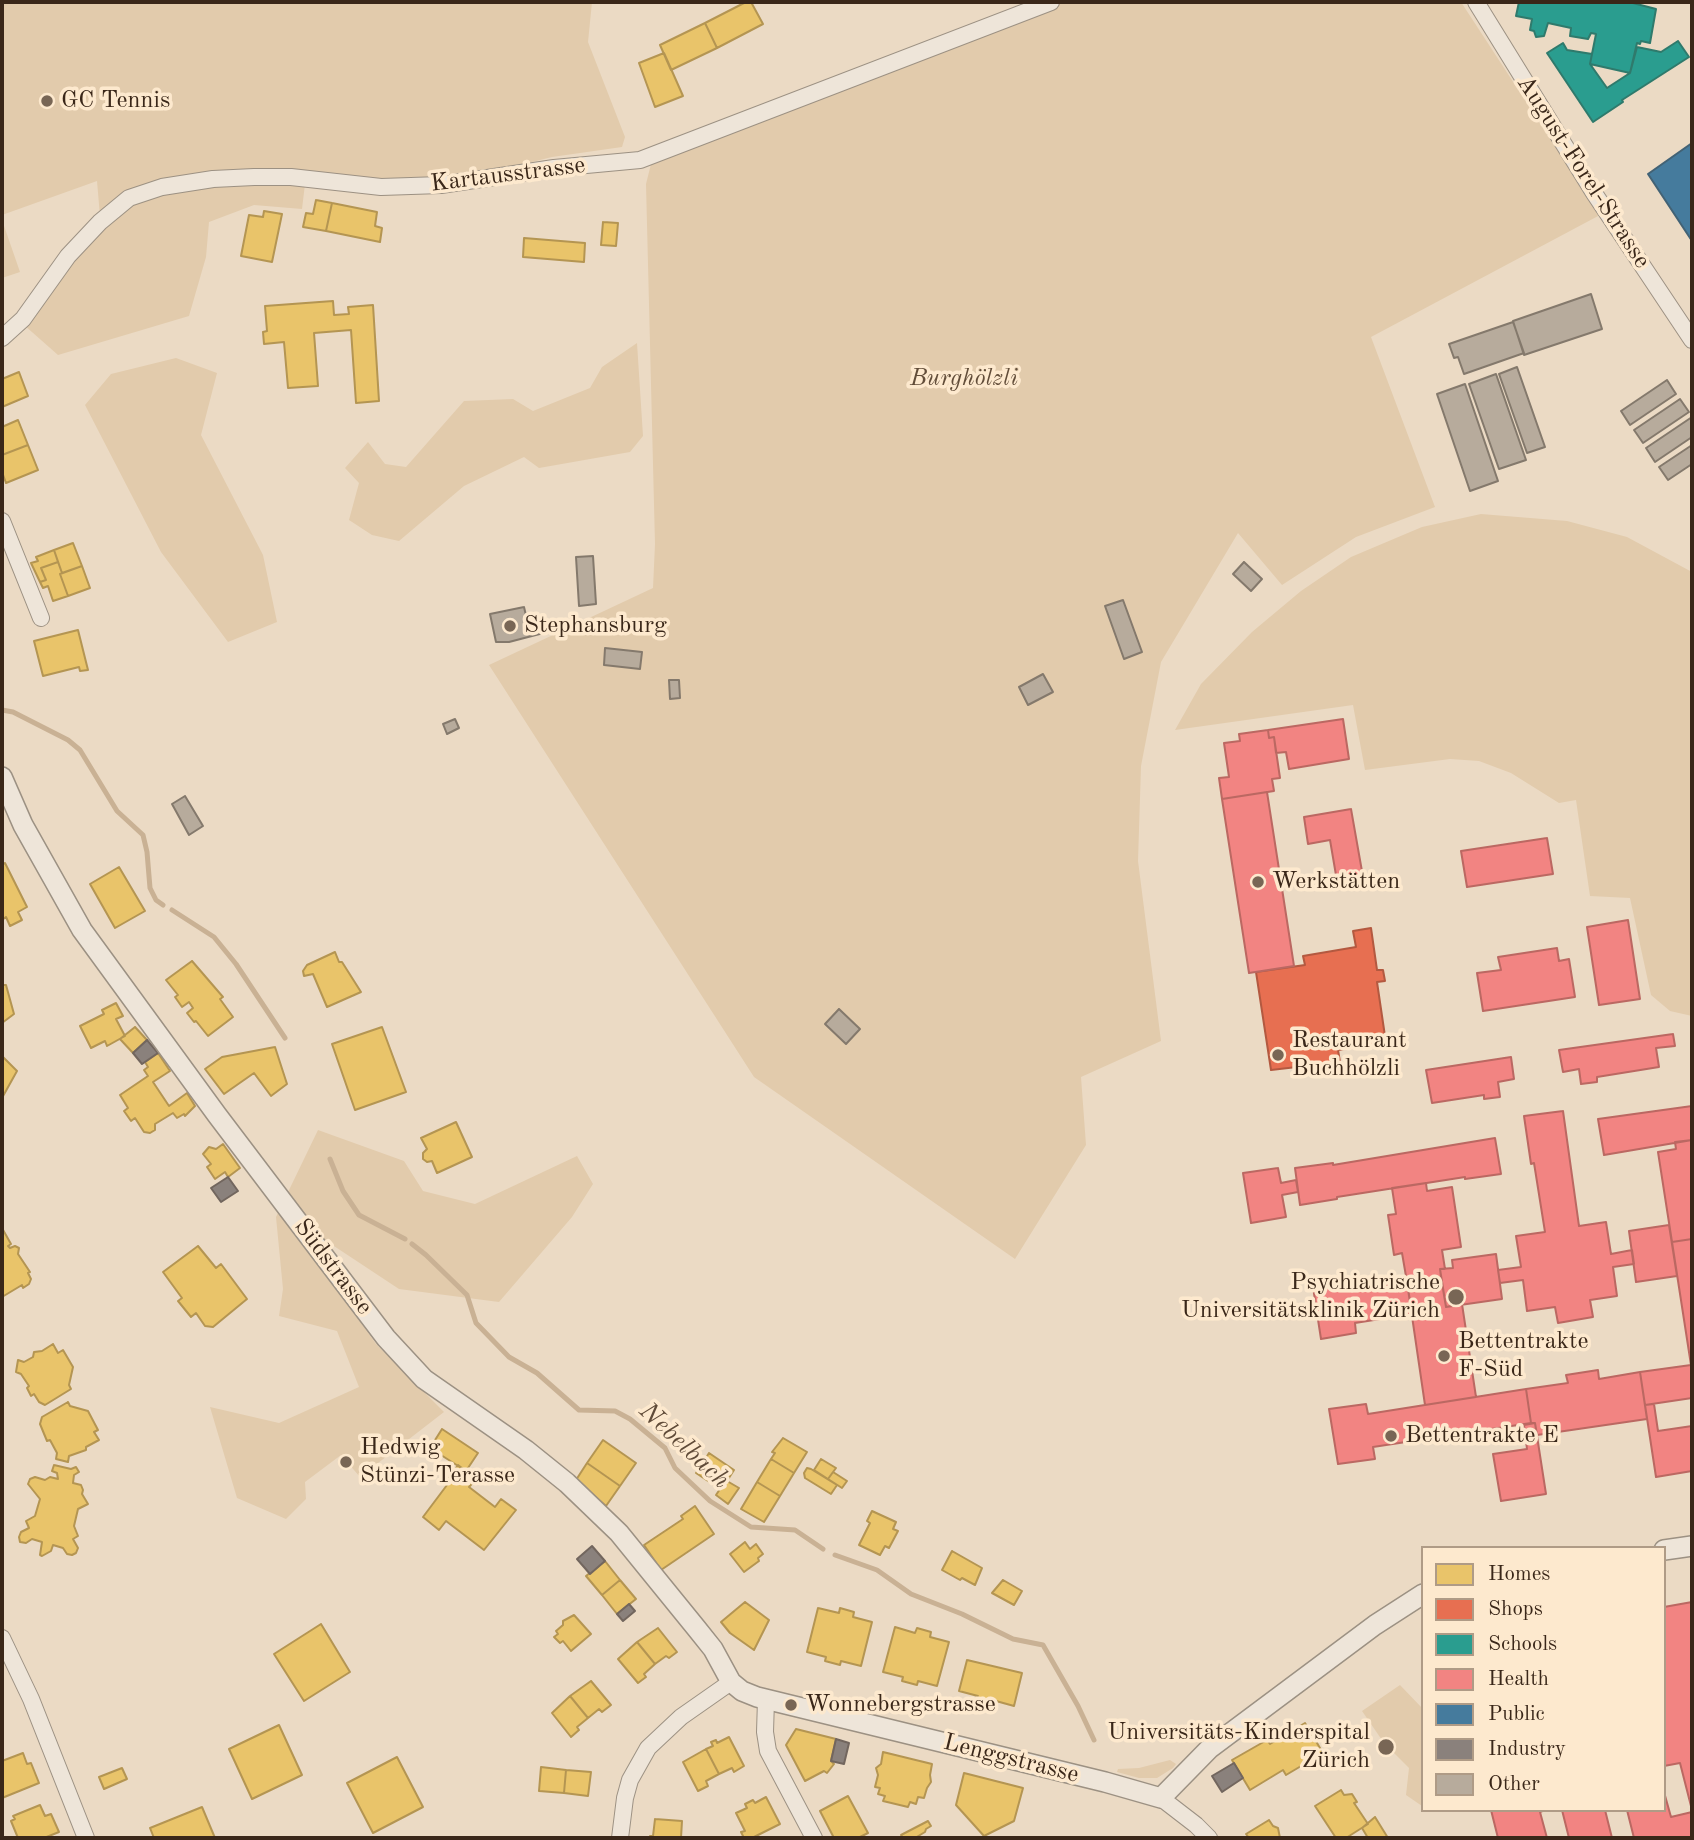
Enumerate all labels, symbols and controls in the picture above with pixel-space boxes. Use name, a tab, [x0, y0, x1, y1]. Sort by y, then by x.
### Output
street label: August-Forel-Strasse	[1510, 70, 1656, 274]
place label: GC Tennis	[61, 87, 170, 115]
marker: GC Tennis	[39, 93, 55, 109]
street label: Kartausstrasse	[429, 151, 587, 199]
park label: Burghölzli	[910, 365, 1018, 393]
place label: Stephansburg	[524, 612, 667, 640]
marker: Stephansburg	[502, 618, 518, 634]
place label: Werkstätten	[1272, 868, 1400, 896]
marker: Werkstätten	[1250, 874, 1266, 890]
place label: Restaurant Buchhölzli	[1292, 1027, 1407, 1083]
marker: Restaurant Buchhölzli	[1270, 1047, 1286, 1063]
street label: Südstrasse	[288, 1213, 378, 1321]
place label: Psychiatrische Universitätsklinik Zürich	[1181, 1269, 1440, 1325]
marker: Psychiatrische Universitätsklinik Zürich	[1446, 1287, 1466, 1307]
place label: Bettentrakte F-Süd	[1458, 1328, 1588, 1384]
marker: Bettentrakte F-Süd	[1436, 1348, 1452, 1364]
water label: Nebelbach	[632, 1396, 736, 1496]
place label: Bettentrakte E	[1405, 1422, 1559, 1450]
marker: Bettentrakte E	[1383, 1428, 1399, 1444]
place label: Hedwig Stünzi-Terasse	[360, 1434, 515, 1490]
marker: Hedwig Stünzi-Terasse	[338, 1454, 354, 1470]
legend	[1421, 1546, 1666, 1812]
text: Homes	[1488, 1564, 1550, 1585]
text: Shops	[1488, 1599, 1543, 1620]
text: Schools	[1488, 1634, 1557, 1655]
text: Health	[1488, 1669, 1549, 1690]
place label: Wonnebergstrasse	[805, 1691, 996, 1719]
marker: Wonnebergstrasse	[783, 1697, 799, 1713]
text: Public	[1488, 1704, 1545, 1725]
place label: Universitäts-Kinderspital Zürich	[1107, 1719, 1370, 1775]
street label: Lenggstrasse	[940, 1728, 1082, 1790]
marker: Universitäts-Kinderspital Zürich	[1376, 1737, 1396, 1757]
text: Industry	[1488, 1739, 1566, 1760]
text: Other	[1488, 1774, 1540, 1795]

